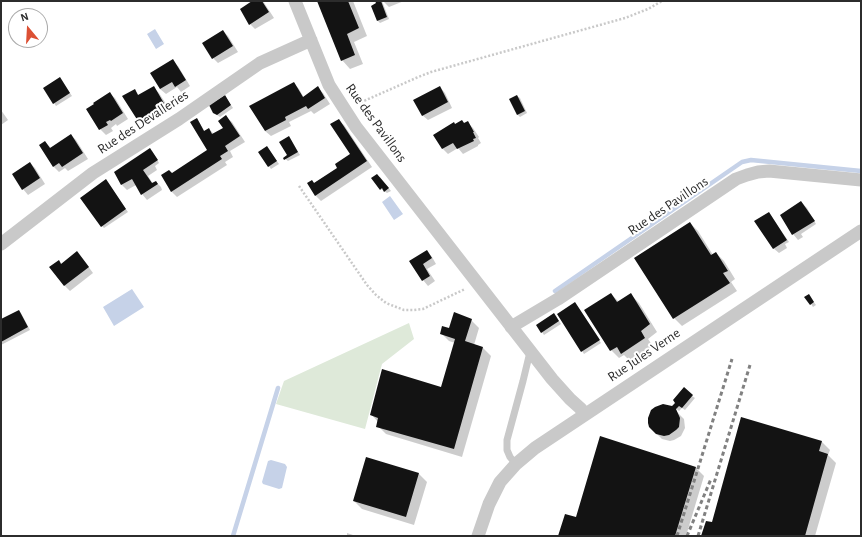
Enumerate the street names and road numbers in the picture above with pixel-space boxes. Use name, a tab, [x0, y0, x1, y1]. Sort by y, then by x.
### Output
street label: Rue des Pavillons	[342, 80, 410, 166]
street label: Rue des Devalleries	[94, 86, 192, 158]
street label: Rue des Pavillons	[625, 173, 711, 239]
street label: Rue Jules Verne	[604, 325, 684, 385]

